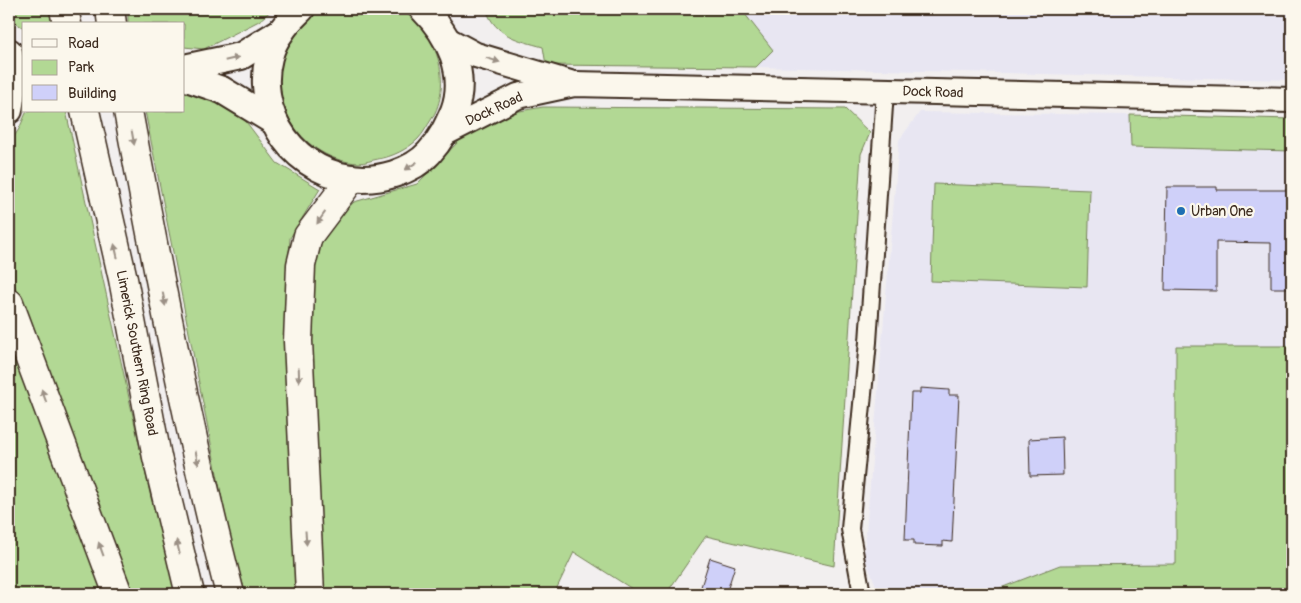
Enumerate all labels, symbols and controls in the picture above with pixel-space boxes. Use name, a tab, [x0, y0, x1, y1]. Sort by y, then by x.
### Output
legend	[22, 22, 185, 112]
text: Road	[68, 34, 99, 53]
one-way arrow	[224, 55, 239, 63]
one-way arrow	[485, 57, 500, 65]
text: Park	[68, 58, 95, 77]
street label: Dock Road	[902, 82, 964, 102]
text: Building	[68, 84, 116, 103]
street label: Dock Road	[463, 88, 525, 130]
one-way arrow	[130, 131, 138, 147]
one-way arrow	[404, 161, 417, 171]
place label: Urban One	[1191, 203, 1253, 220]
marker: Urban One	[1175, 205, 1187, 217]
one-way arrow	[316, 211, 326, 225]
one-way arrow	[112, 243, 120, 258]
street label: Limerick Southern Ring Road	[113, 269, 161, 437]
one-way arrow	[160, 292, 168, 307]
one-way arrow	[296, 367, 304, 383]
one-way arrow	[40, 389, 47, 404]
one-way arrow	[193, 451, 201, 466]
one-way arrow	[302, 530, 310, 546]
one-way arrow	[174, 539, 182, 555]
one-way arrow	[97, 541, 104, 556]

